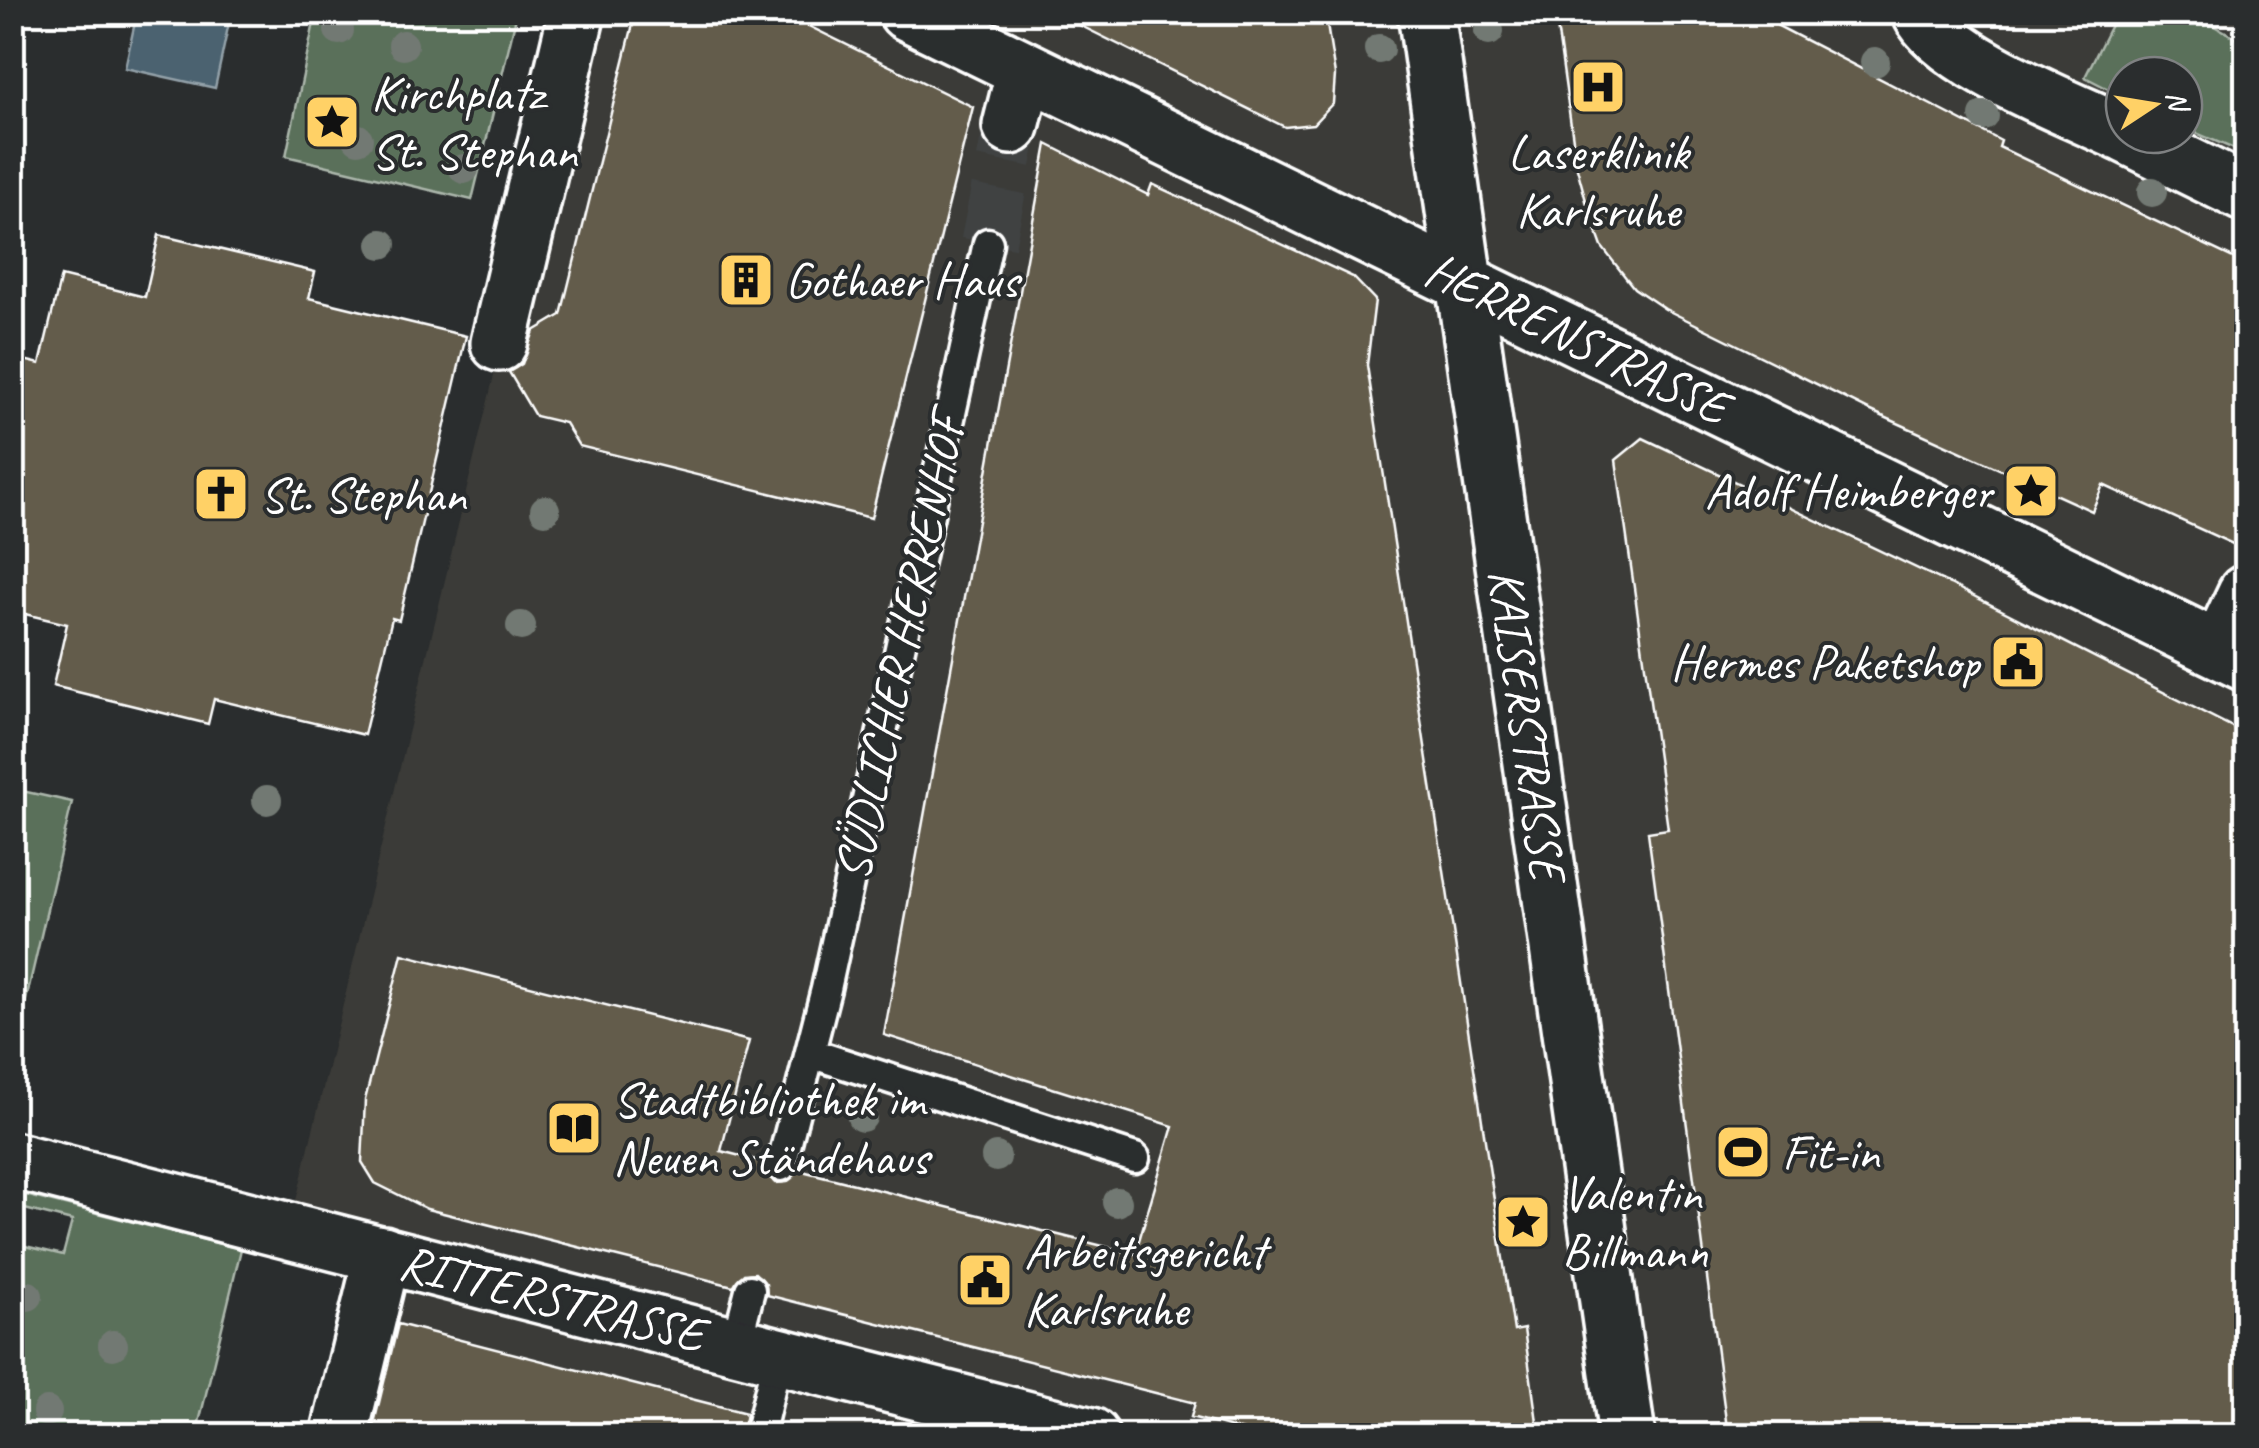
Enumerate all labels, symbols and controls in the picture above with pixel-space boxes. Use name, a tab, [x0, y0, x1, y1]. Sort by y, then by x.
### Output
north arrow	[2104, 55, 2204, 155]
hospital icon: Laserklinik Karlsruhe	[1568, 57, 1628, 117]
place label: Kirchplatz St. Stephan	[371, 62, 579, 183]
text: N	[2159, 88, 2198, 117]
place icon: Kirchplatz St. Stephan	[302, 92, 362, 152]
place label: Laserklinik Karlsruhe	[1508, 121, 1692, 242]
street label: HERRENSTRASSE	[1415, 238, 1744, 441]
place label: Gothaer Haus	[785, 249, 1023, 312]
building icon: Gothaer Haus	[716, 250, 776, 310]
street label: SÜDLICHER HERRENHOF	[820, 400, 982, 886]
place label: Adolf Heimberger	[1705, 460, 1995, 523]
place icon: Adolf Heimberger	[2001, 461, 2061, 521]
place label: St. Stephan	[260, 463, 468, 526]
church icon: St. Stephan	[191, 464, 251, 524]
street label: KAISERSTRASSE	[1474, 565, 1581, 890]
place label: Hermes Paketshop	[1671, 631, 1982, 694]
public building icon: Hermes Paketshop	[1988, 632, 2048, 692]
place label: Stadtbibliothek im Neuen Ständehaus	[613, 1068, 933, 1189]
library icon: Stadtbibliothek im Neuen Ständehaus	[544, 1098, 604, 1158]
place label: Fit-in	[1782, 1121, 1881, 1184]
sports icon: Fit-in	[1713, 1122, 1773, 1182]
place label: Valentin Billmann	[1562, 1162, 1708, 1283]
place icon: Valentin Billmann	[1493, 1192, 1553, 1252]
place label: Arbeitsgericht Karlsruhe	[1024, 1220, 1272, 1341]
street label: RITTERSTRASSE	[393, 1230, 716, 1368]
public building icon: Arbeitsgericht Karlsruhe	[955, 1250, 1015, 1310]

